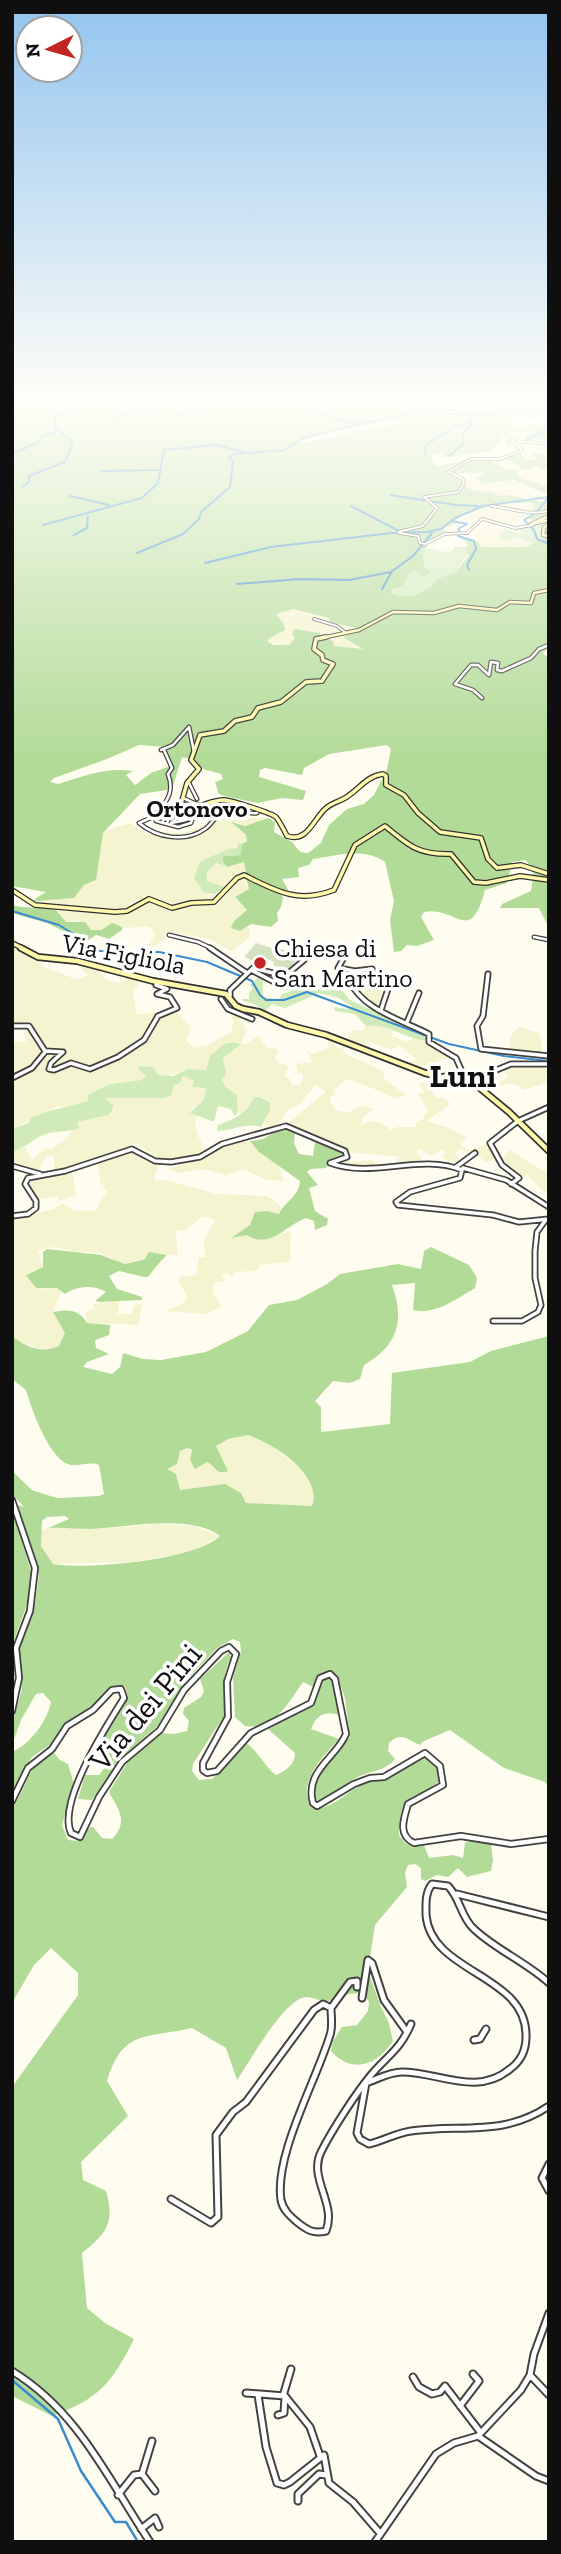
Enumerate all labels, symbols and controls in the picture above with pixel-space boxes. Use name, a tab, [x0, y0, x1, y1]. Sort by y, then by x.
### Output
north arrow	[14, 14, 84, 84]
text: N	[20, 42, 45, 59]
district label: Ortonovo	[146, 794, 248, 823]
street label: Via Figliola	[59, 926, 189, 982]
place label: Chiesa di San Martino	[274, 932, 413, 994]
marker: Chiesa di San Martino	[252, 955, 268, 971]
district label: Luni	[430, 1056, 497, 1095]
street label: Via dei Pini	[80, 1635, 209, 1779]

